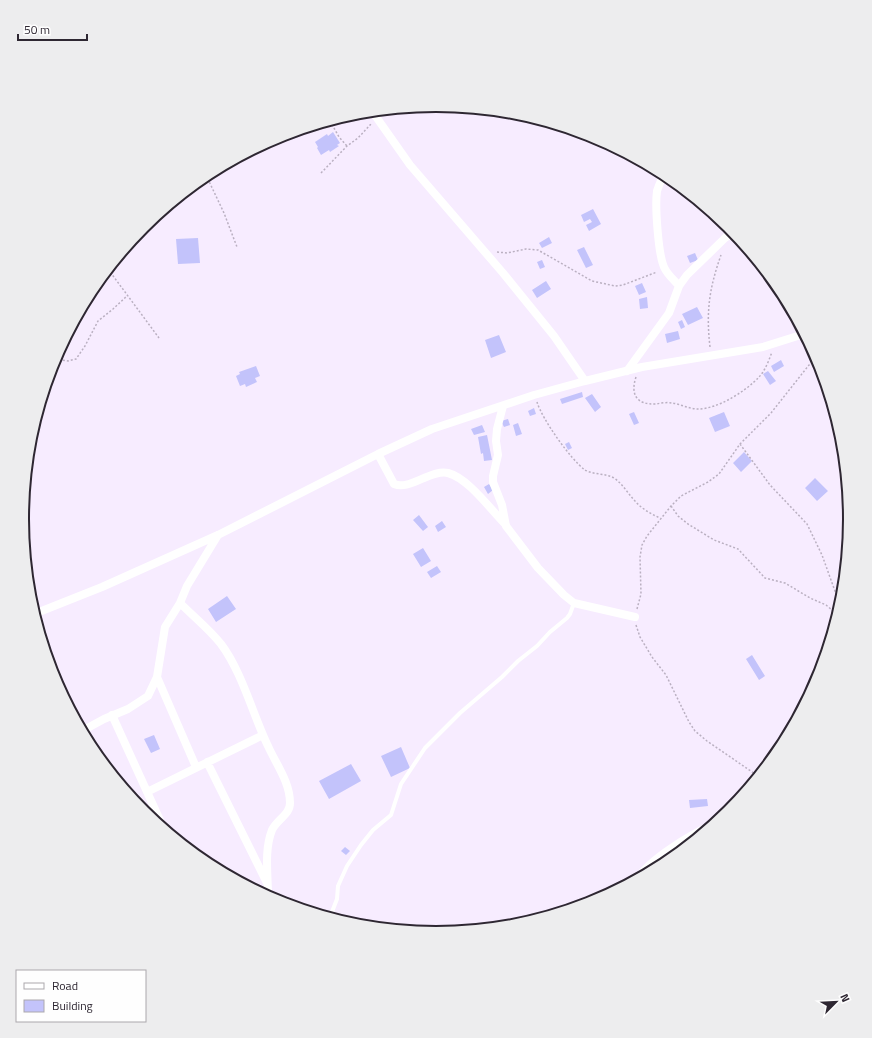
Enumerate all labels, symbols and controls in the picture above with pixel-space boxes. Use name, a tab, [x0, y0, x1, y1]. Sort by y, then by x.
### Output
scale bar	[18, 16, 87, 42]
text: 50 m	[24, 20, 50, 39]
legend	[16, 970, 146, 1022]
text: Road	[52, 976, 78, 995]
north arrow	[816, 982, 856, 1022]
text: N	[836, 991, 854, 1005]
text: Building	[52, 996, 93, 1015]

